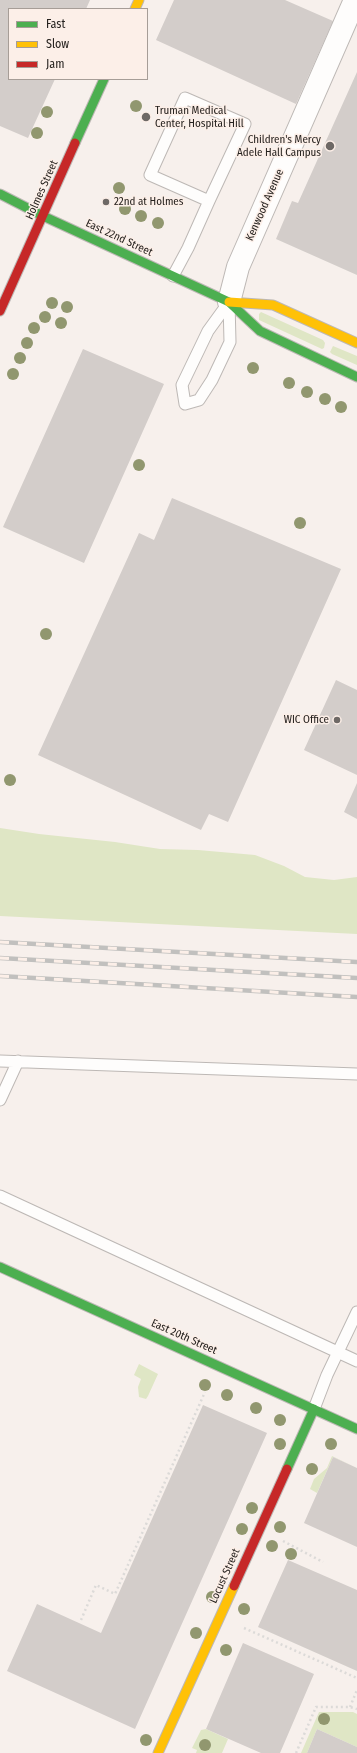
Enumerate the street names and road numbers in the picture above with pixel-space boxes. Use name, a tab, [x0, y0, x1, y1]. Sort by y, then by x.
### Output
street label: Holmes Street	[23, 158, 61, 222]
street label: Kenwood Avenue	[243, 167, 287, 243]
street label: East 22nd Street	[83, 217, 155, 259]
street label: East 20th Street	[149, 1317, 219, 1357]
street label: Locust Street	[207, 1546, 243, 1606]

